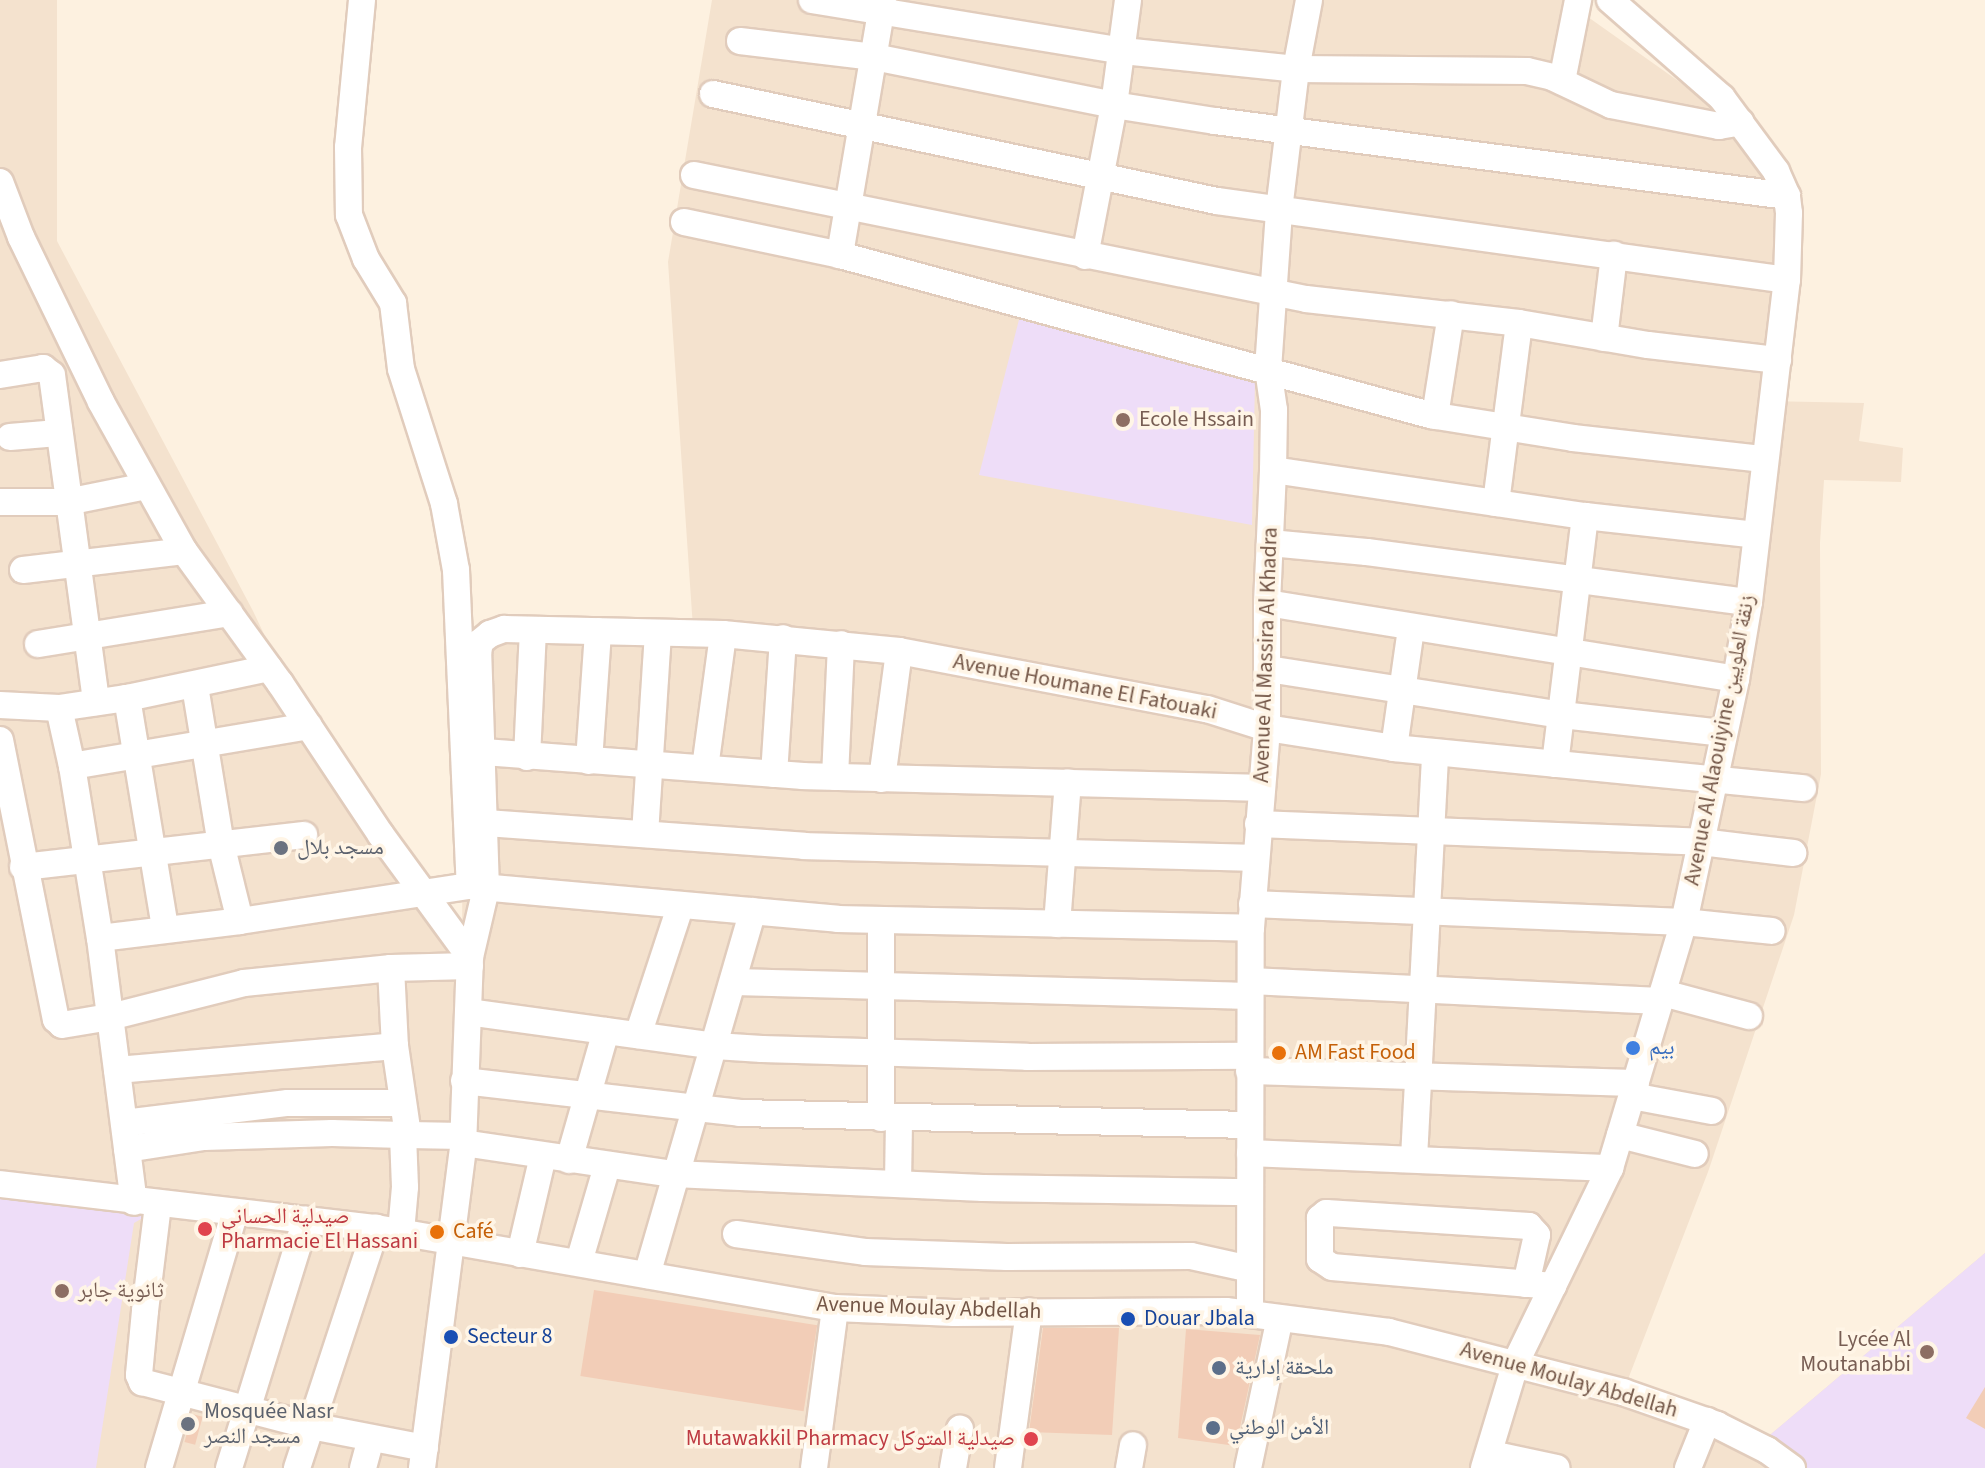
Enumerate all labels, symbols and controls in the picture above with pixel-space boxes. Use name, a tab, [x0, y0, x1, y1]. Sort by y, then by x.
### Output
place label: Ecole Hssain	[1139, 407, 1254, 433]
marker: Ecole Hssain	[1114, 411, 1132, 429]
street label: Avenue Al Massira Al Khadra	[1248, 527, 1284, 783]
street label: Avenue Al Alaouiyine زنقة العلويين	[1679, 592, 1761, 888]
street label: Avenue Houmane El Fatouaki	[951, 648, 1219, 726]
place label: مسجد بلال	[297, 835, 384, 861]
marker: مسجد بلال	[272, 839, 290, 857]
place label: بيم	[1649, 1035, 1675, 1061]
marker: بيم	[1624, 1039, 1642, 1057]
place label: AM Fast Food	[1295, 1040, 1416, 1066]
marker: AM Fast Food	[1270, 1044, 1288, 1062]
place label: صيدلية الحساني Pharmacie El Hassani	[221, 1203, 418, 1254]
place label: Café	[453, 1219, 494, 1245]
marker: صيدلية الحساني Pharmacie El Hassani	[196, 1220, 214, 1238]
marker: Café	[428, 1223, 446, 1241]
place label: ثانوية جابر	[78, 1278, 164, 1304]
marker: ثانوية جابر	[53, 1282, 71, 1300]
street label: Avenue Moulay Abdellah	[816, 1291, 1042, 1325]
place label: Douar Jbala	[1144, 1306, 1255, 1332]
marker: Douar Jbala	[1119, 1310, 1137, 1328]
place label: Secteur 8	[467, 1324, 552, 1350]
place label: Lycée Al Moutanabbi	[1800, 1326, 1911, 1378]
marker: Secteur 8	[442, 1328, 460, 1346]
street label: Avenue Moulay Abdellah	[1457, 1336, 1681, 1424]
marker: Lycée Al Moutanabbi	[1918, 1343, 1936, 1361]
place label: ملحقة إدارية	[1235, 1355, 1333, 1381]
marker: ملحقة إدارية	[1210, 1359, 1228, 1377]
place label: Mosquée Nasr مسجد النصر	[204, 1398, 334, 1450]
marker: Mosquée Nasr مسجد النصر	[179, 1415, 197, 1433]
place label: الأمن الوطني	[1229, 1415, 1329, 1441]
marker: الأمن الوطني	[1204, 1419, 1222, 1437]
place label: Mutawakkil Pharmacy صيدلية المتوكل	[686, 1426, 1015, 1452]
marker: Mutawakkil Pharmacy صيدلية المتوكل	[1022, 1430, 1040, 1448]

